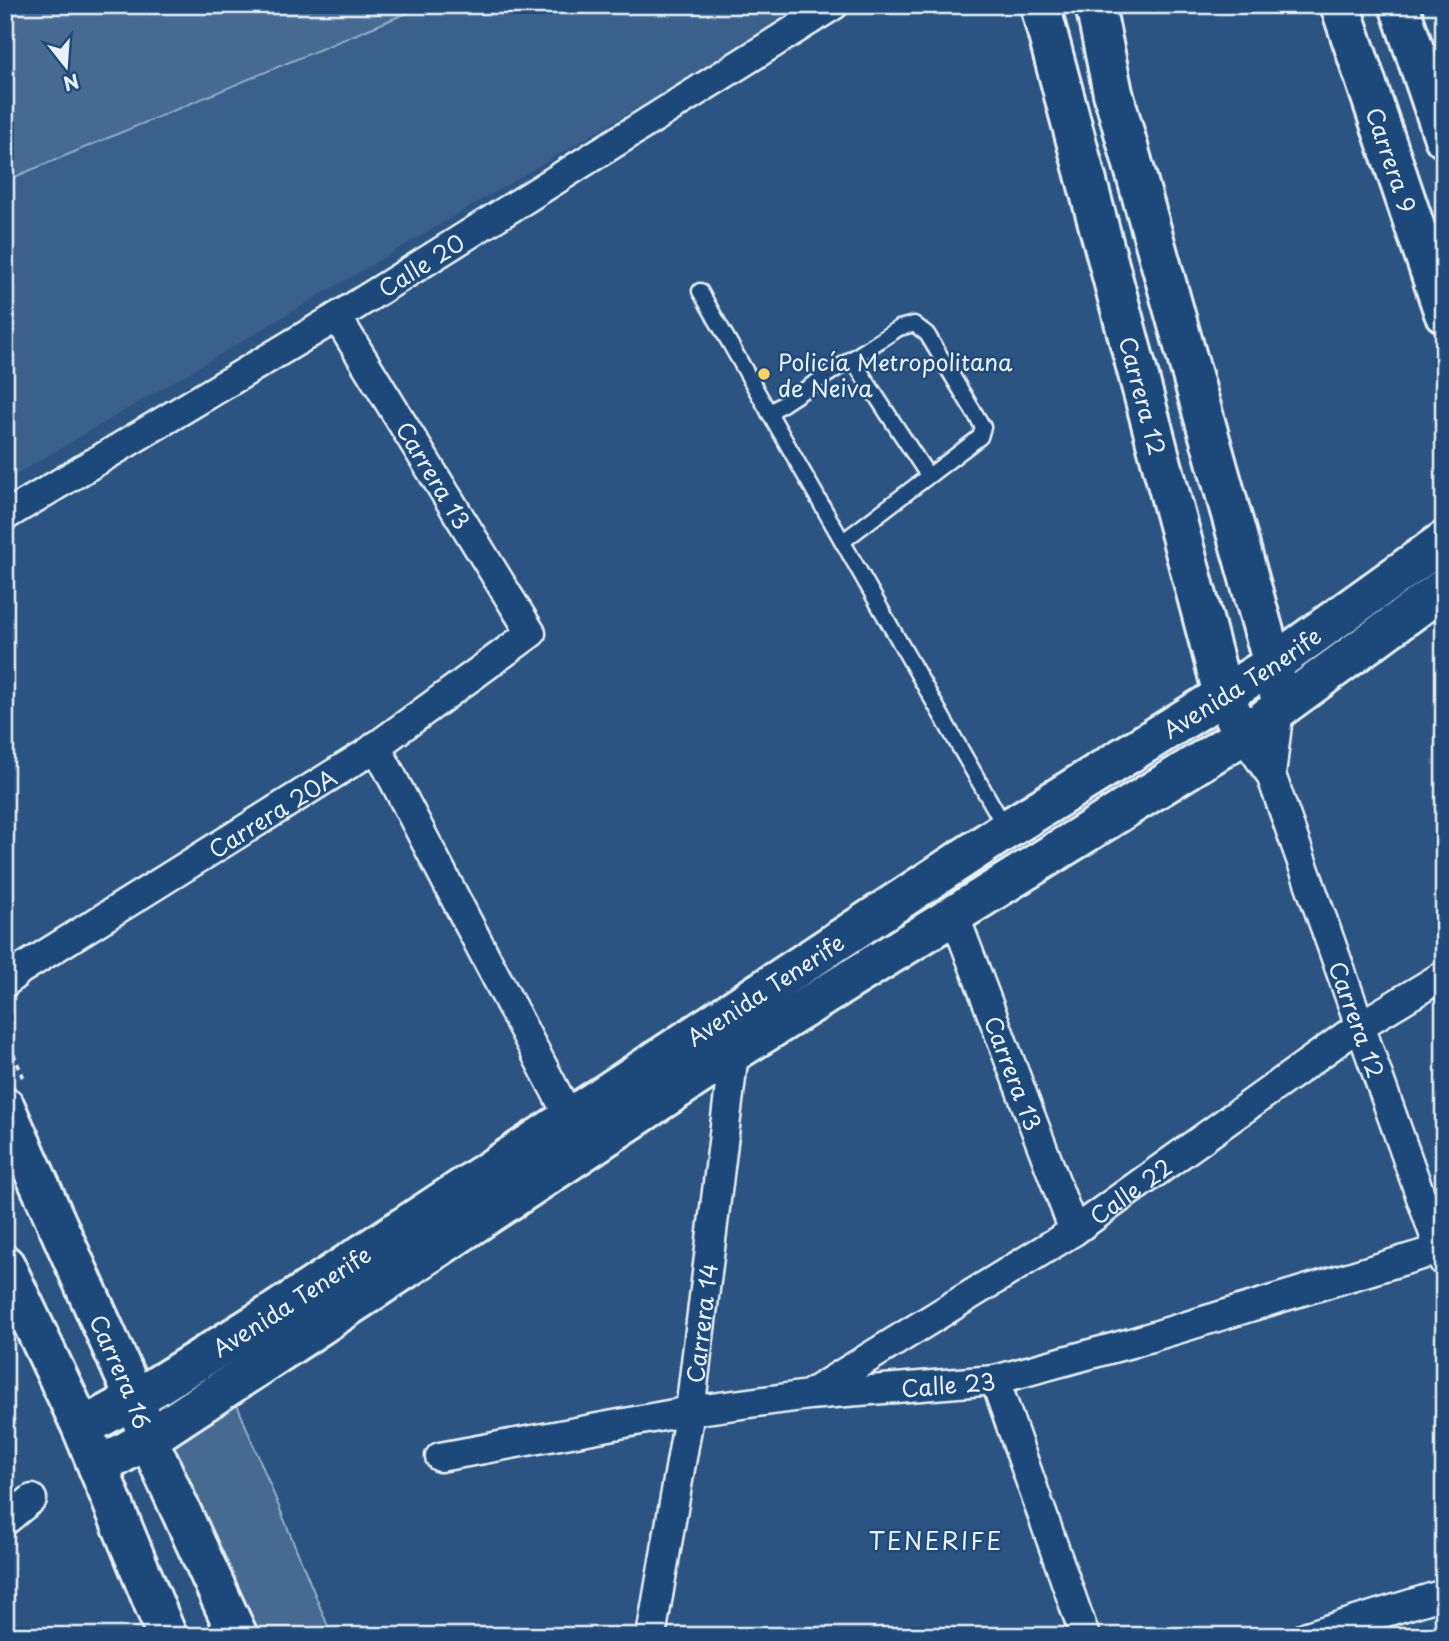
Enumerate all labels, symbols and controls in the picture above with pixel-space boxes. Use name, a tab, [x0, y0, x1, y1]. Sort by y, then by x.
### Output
north arrow	[32, 32, 102, 102]
text: N	[60, 68, 83, 99]
street label: Carrera 9	[1358, 102, 1426, 217]
street label: Calle 20	[371, 224, 471, 305]
street label: Carrera 12	[1111, 332, 1176, 459]
place label: Policía Metropolitana de Neiva	[778, 344, 1013, 405]
marker: Policía Metropolitana de Neiva	[756, 366, 772, 382]
street label: Carrera 13	[388, 414, 480, 536]
street label: Avenida Tenerife	[1155, 618, 1328, 746]
street label: Carrera 20A	[201, 759, 343, 866]
street label: Avenida Tenerife	[679, 924, 851, 1054]
street label: Carrera 12	[1321, 956, 1395, 1082]
street label: Carrera 13	[976, 1010, 1052, 1136]
street label: Calle 22	[1082, 1149, 1179, 1232]
street label: Avenida Tenerife	[205, 1236, 377, 1365]
street label: Carrera 14	[676, 1261, 726, 1385]
street label: Carrera 16	[82, 1308, 161, 1433]
street label: Calle 23	[900, 1363, 997, 1405]
district label: TENERIFE	[869, 1522, 1003, 1558]

